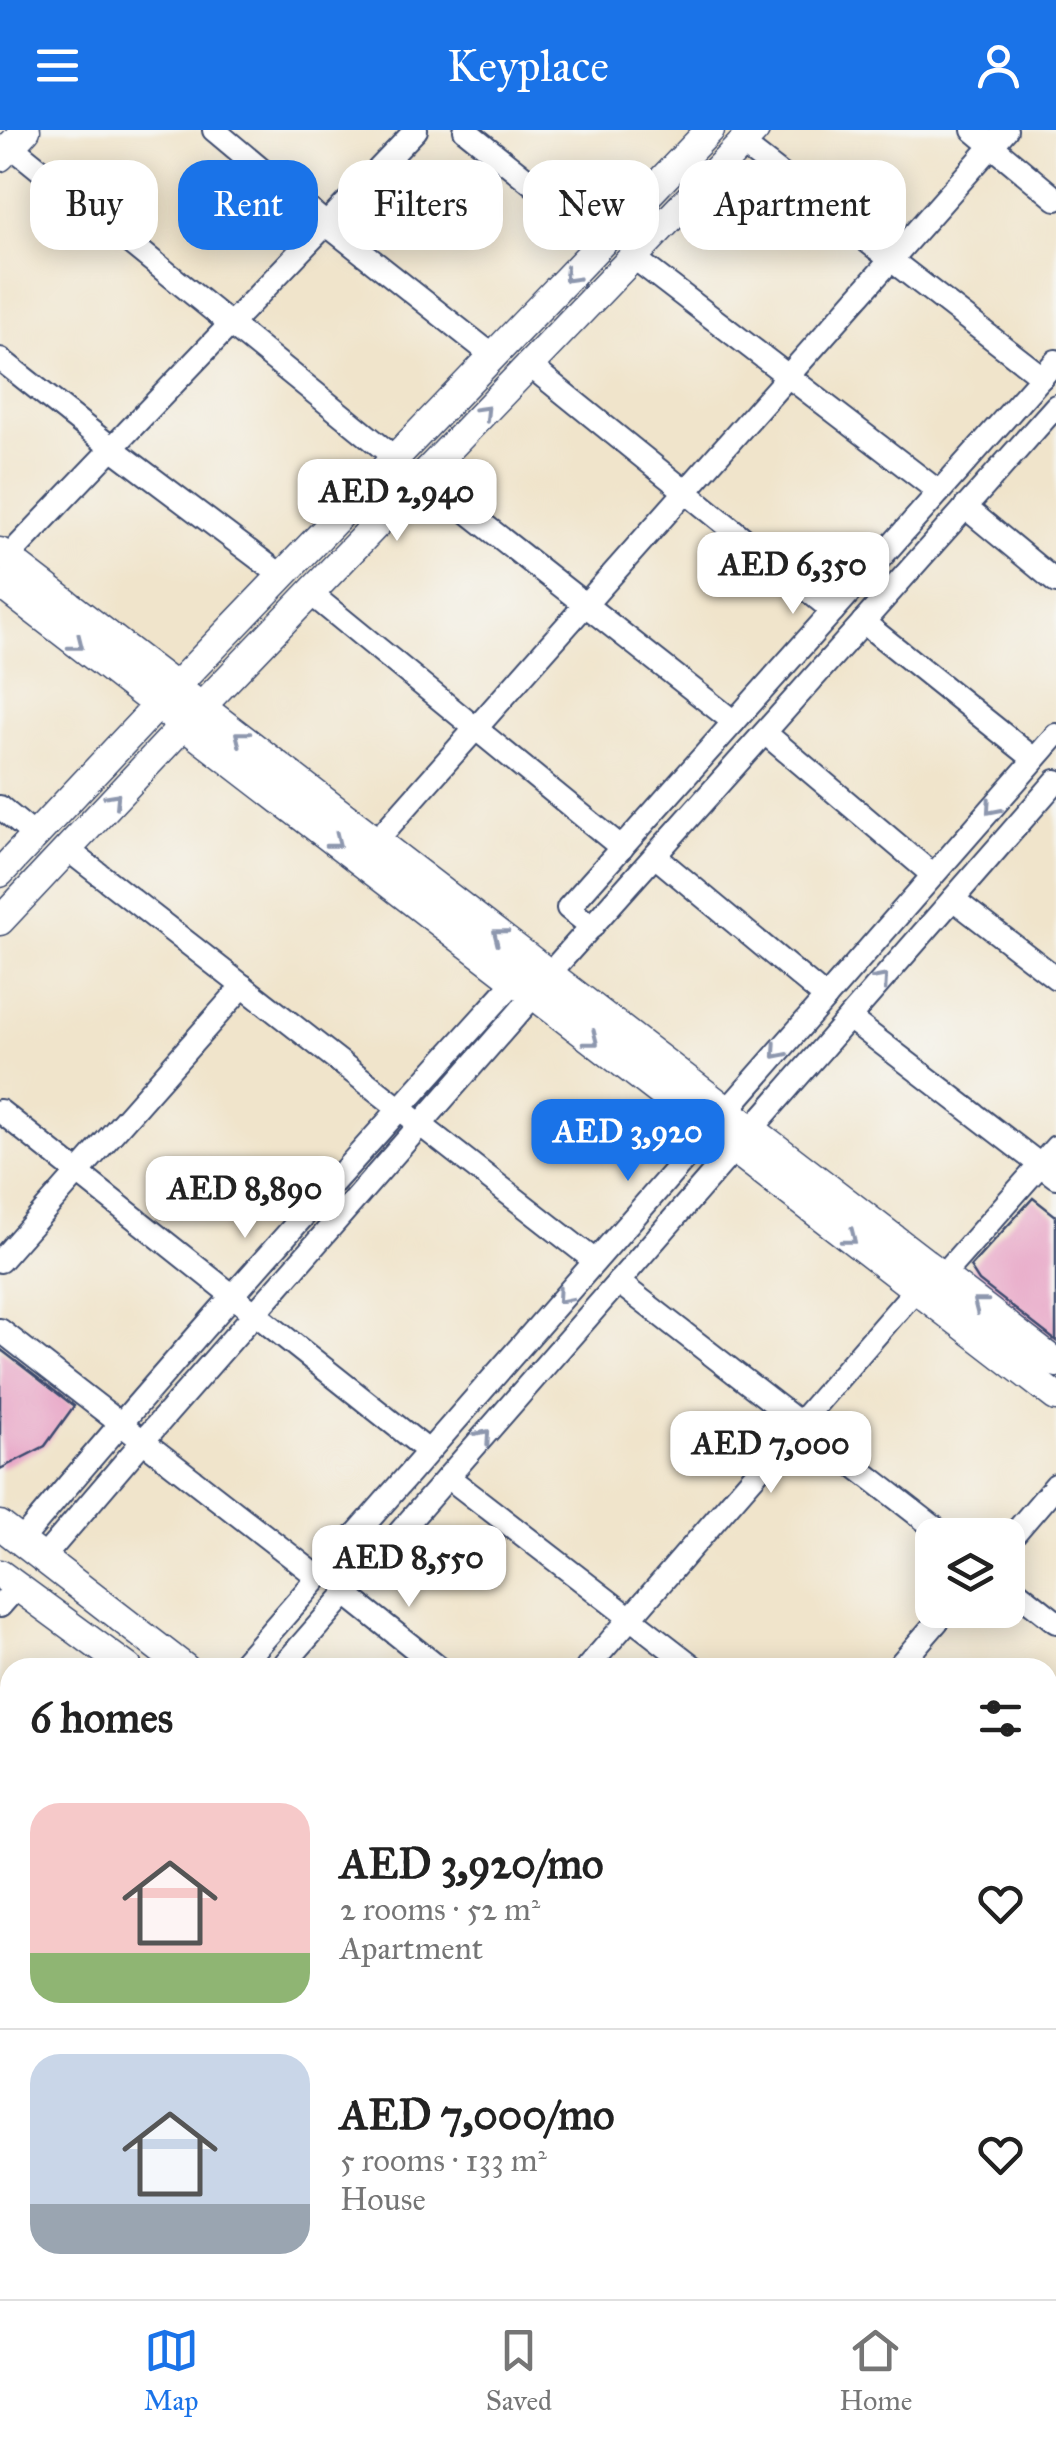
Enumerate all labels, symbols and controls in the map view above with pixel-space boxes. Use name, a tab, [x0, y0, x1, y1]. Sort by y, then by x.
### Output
icon: menu	[30, 38, 85, 93]
text: Keyplace	[447, 38, 609, 93]
icon: person	[971, 38, 1026, 93]
chip: Buy	[30, 160, 158, 250]
chip: Rent	[178, 160, 318, 250]
chip: Filters	[338, 160, 503, 250]
chip: New	[523, 160, 659, 250]
chip: Apartment	[679, 160, 906, 250]
one-way arrow	[564, 264, 582, 283]
one-way arrow	[472, 406, 490, 424]
pin: AED 2,940	[283, 459, 511, 544]
text: AED 2,940	[320, 472, 474, 511]
pin: AED 6,350	[679, 532, 907, 617]
text: AED 6,350	[719, 545, 867, 584]
one-way arrow	[66, 632, 84, 649]
one-way arrow	[234, 732, 252, 749]
one-way arrow	[103, 792, 121, 811]
one-way arrow	[985, 796, 1003, 815]
one-way arrow	[324, 830, 342, 848]
one-way arrow	[492, 930, 510, 947]
one-way arrow	[870, 974, 888, 992]
one-way arrow	[581, 1029, 599, 1046]
one-way arrow	[771, 1041, 789, 1059]
pin: AED 3,920	[514, 1099, 742, 1184]
text: AED 3,920	[553, 1112, 703, 1151]
pin: AED 8,890	[131, 1156, 359, 1241]
text: AED 8,890	[168, 1169, 322, 1208]
one-way arrow	[839, 1227, 857, 1244]
one-way arrow	[557, 1285, 575, 1304]
one-way arrow	[972, 1298, 990, 1316]
pin: AED 7,000	[657, 1411, 885, 1496]
text: AED 7,000	[692, 1424, 850, 1463]
one-way arrow	[472, 1429, 490, 1448]
map controls	[915, 1518, 1025, 1628]
button: layers	[915, 1518, 1025, 1628]
pin: AED 8,550	[295, 1525, 523, 1610]
text: AED 8,550	[334, 1538, 484, 1577]
icon: filters	[973, 1691, 1028, 1746]
text: 6 homes	[30, 1692, 173, 1744]
text: AED 3,920/mo	[340, 1838, 604, 1890]
icon: home	[110, 1843, 230, 1963]
icon: heart	[973, 1876, 1028, 1931]
text: 2 rooms · 52 m²	[340, 1890, 540, 1929]
text: Apartment	[340, 1929, 483, 1968]
text: AED 7,000/mo	[340, 2089, 615, 2141]
icon: home	[110, 2094, 230, 2214]
icon: heart	[973, 2127, 1028, 2182]
text: 5 rooms · 133 m²	[340, 2141, 547, 2180]
text: House	[340, 2180, 426, 2219]
tab: Map	[144, 2323, 199, 2418]
tab: Saved	[486, 2323, 552, 2418]
tab: Home	[839, 2323, 912, 2418]

